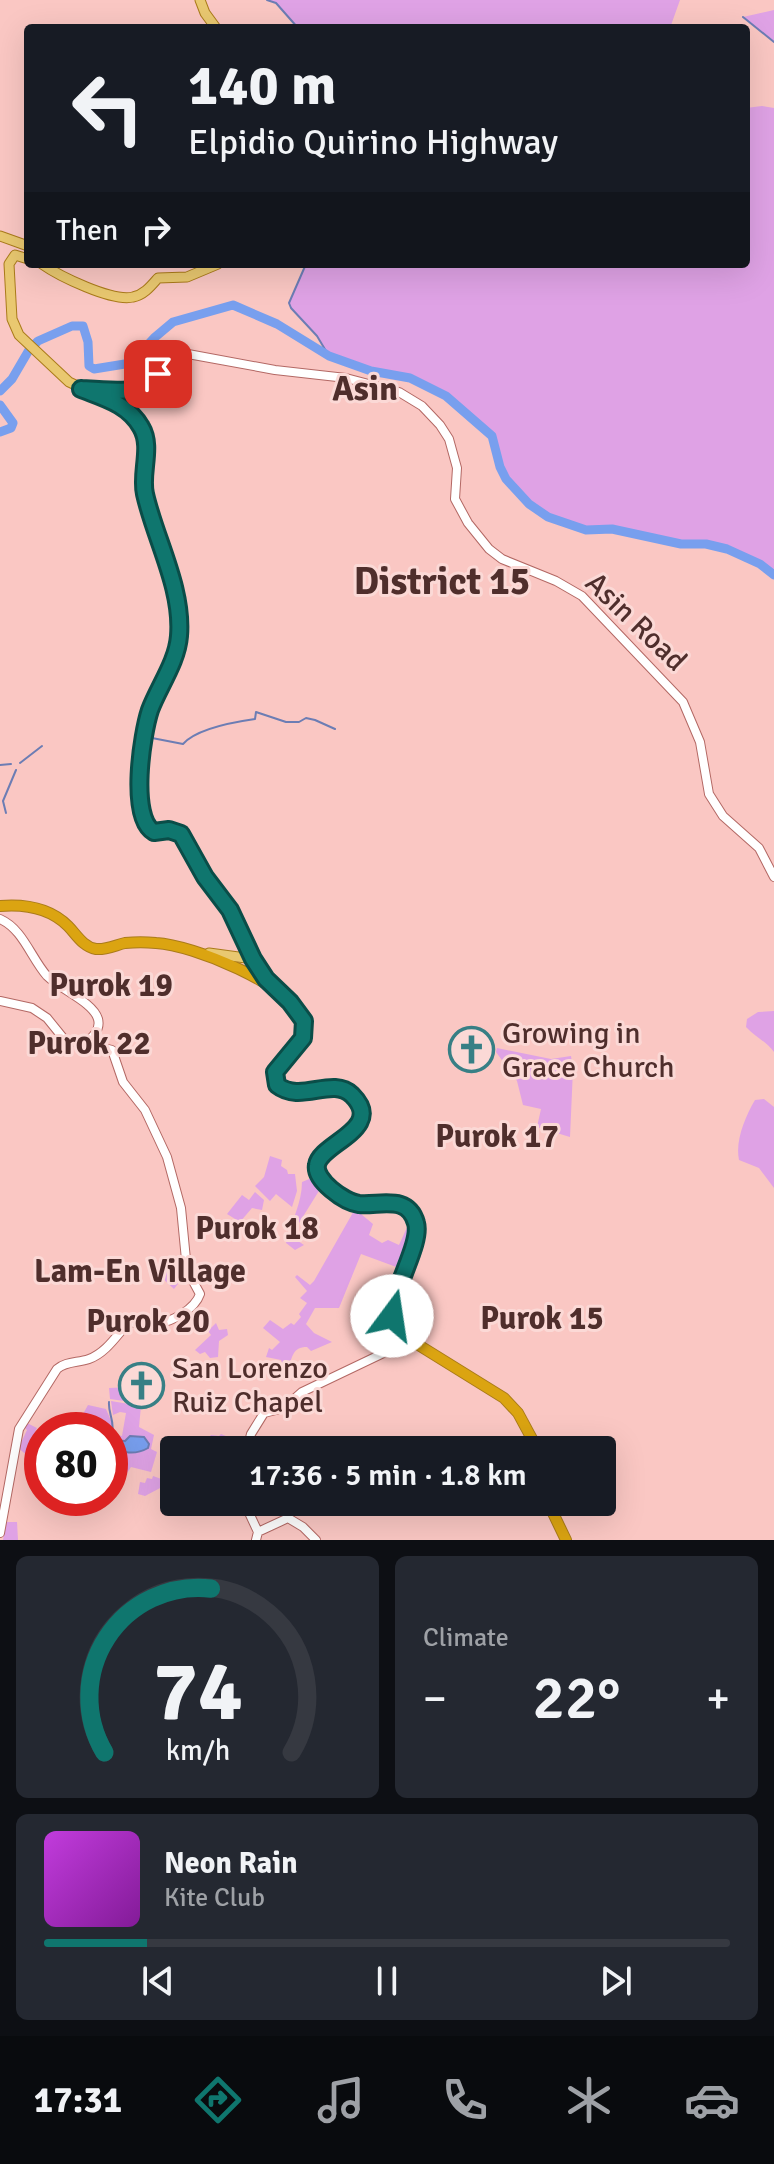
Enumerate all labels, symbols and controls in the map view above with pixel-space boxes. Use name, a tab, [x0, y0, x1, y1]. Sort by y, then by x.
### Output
text: 140 m	[188, 51, 336, 120]
icon: left	[56, 56, 160, 160]
text: Elpidio Quirino Highway	[188, 120, 558, 165]
icon: right	[134, 208, 178, 252]
text: Then	[56, 212, 118, 249]
pin	[124, 340, 192, 408]
icon: arrive	[136, 352, 180, 396]
district label: Asin	[332, 368, 398, 410]
district label: District 15	[354, 558, 530, 605]
street label: Asin Road	[578, 565, 694, 679]
district label: Purok 19	[49, 966, 173, 1005]
place label: Growing in Grace Church	[502, 1015, 675, 1086]
district label: Purok 22	[27, 1024, 151, 1063]
church icon: Growing in Grace Church	[447, 1026, 495, 1074]
district label: Purok 17	[435, 1117, 559, 1156]
district label: Purok 18	[195, 1209, 319, 1248]
district label: Lam-En Village	[34, 1252, 246, 1291]
position arrow	[350, 1274, 434, 1358]
district label: Purok 15	[480, 1299, 604, 1338]
district label: Purok 20	[86, 1302, 210, 1341]
place label: San Lorenzo Ruiz Chapel	[172, 1350, 328, 1421]
church icon: San Lorenzo Ruiz Chapel	[117, 1361, 165, 1409]
speed limit sign: 80	[24, 1412, 128, 1516]
text: 17:36 · 5 min · 1.8 km	[249, 1457, 527, 1494]
text: Climate	[423, 1622, 509, 1654]
text: 74	[153, 1641, 242, 1743]
text: 22°	[533, 1662, 620, 1736]
text: −	[423, 1672, 447, 1726]
text: +	[706, 1672, 730, 1726]
text: km/h	[165, 1733, 230, 1768]
text: Neon Rain	[164, 1845, 298, 1882]
text: Kite Club	[164, 1882, 265, 1914]
icon: previous	[136, 1959, 180, 2003]
icon: pause	[365, 1959, 409, 2003]
icon: next	[594, 1959, 638, 2003]
icon: directions	[190, 2072, 246, 2128]
icon: music	[313, 2072, 369, 2128]
icon: phone	[437, 2072, 493, 2128]
icon: climate	[561, 2072, 617, 2128]
icon: car	[684, 2072, 740, 2128]
text: 17:31	[34, 2078, 122, 2123]

